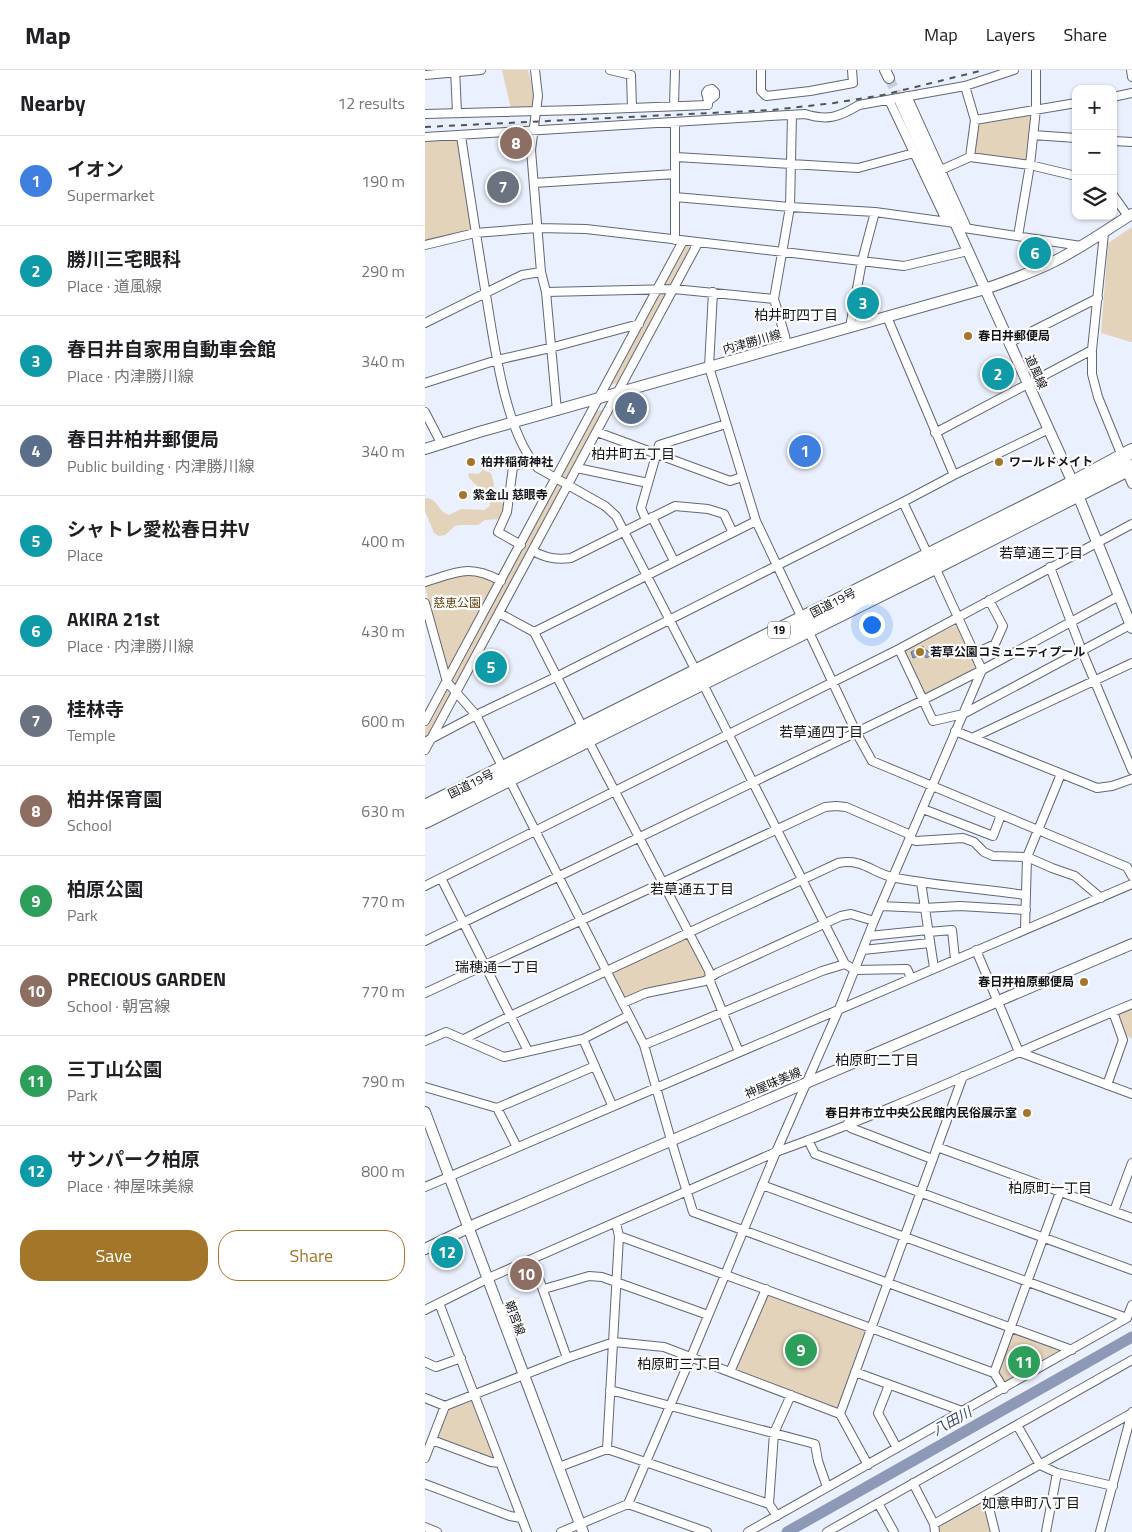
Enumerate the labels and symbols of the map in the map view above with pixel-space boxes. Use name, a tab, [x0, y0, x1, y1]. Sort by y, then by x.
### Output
pin: 8	[500, 124, 532, 162]
pin: 7	[487, 168, 519, 206]
pin: 6	[1019, 234, 1051, 272]
pin: 3	[847, 284, 879, 322]
district label: 柏井町四丁目	[754, 304, 838, 325]
street label: 内津勝川線	[720, 324, 783, 359]
place label: 春日井郵便局	[978, 326, 1050, 345]
marker: 春日井郵便局	[962, 330, 974, 342]
street label: 道風線	[1020, 351, 1052, 392]
pin: 2	[982, 355, 1014, 393]
pin: 4	[615, 389, 647, 427]
pin: 1	[789, 432, 821, 470]
district label: 柏井町五丁目	[591, 443, 675, 464]
place label: 柏井稲荷神社	[481, 452, 553, 471]
place label: ワールドメイト	[1009, 452, 1093, 471]
marker: 柏井稲荷神社	[465, 456, 477, 468]
marker: ワールドメイト	[993, 456, 1005, 468]
place label: 紫金山 慈眼寺	[473, 485, 548, 504]
marker: 紫金山 慈眼寺	[457, 489, 469, 501]
district label: 若草通三丁目	[999, 542, 1083, 563]
street label: 国道19号	[806, 583, 859, 622]
park label: 慈恵公園	[433, 593, 481, 612]
your location	[859, 612, 885, 638]
road number: 19	[768, 622, 790, 638]
place label: 若草公園コミュニティプール	[930, 642, 1085, 661]
marker: 若草公園コミュニティプール	[914, 646, 926, 658]
pin: 5	[475, 648, 507, 686]
district label: 若草通四丁目	[779, 721, 863, 742]
street label: 国道19号	[444, 764, 497, 803]
district label: 若草通五丁目	[650, 878, 734, 899]
district label: 瑞穂通一丁目	[455, 956, 539, 977]
place label: 春日井柏原郵便局	[978, 972, 1074, 991]
marker: 春日井柏原郵便局	[1078, 976, 1090, 988]
district label: 柏原町二丁目	[835, 1049, 919, 1070]
street label: 神屋味美線	[741, 1062, 804, 1103]
place label: 春日井市立中央公民館内民俗展示室	[825, 1103, 1017, 1122]
marker: 春日井市立中央公民館内民俗展示室	[1021, 1107, 1033, 1119]
district label: 柏原町一丁目	[1008, 1177, 1092, 1198]
pin: 12	[431, 1233, 463, 1271]
pin: 10	[510, 1255, 542, 1293]
street label: 朝宮線	[500, 1298, 531, 1338]
pin: 9	[785, 1331, 817, 1369]
pin: 11	[1008, 1343, 1040, 1381]
district label: 柏原町三丁目	[637, 1353, 721, 1374]
water label: 八田川	[928, 1400, 977, 1440]
district label: 如意申町八丁目	[982, 1492, 1080, 1513]

